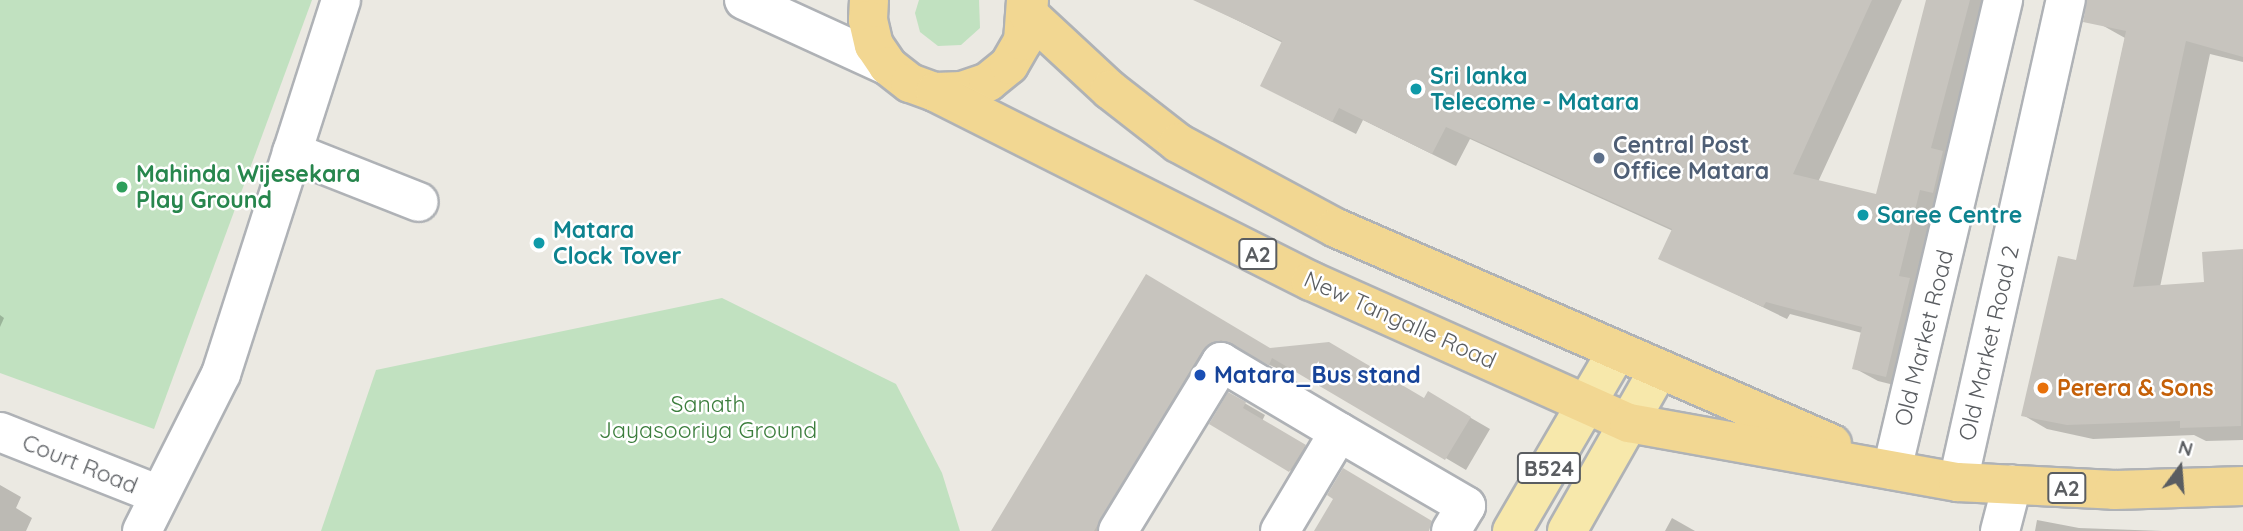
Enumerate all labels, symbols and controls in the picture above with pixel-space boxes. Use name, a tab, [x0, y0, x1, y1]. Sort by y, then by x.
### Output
place label: Sri lanka Telecome - Matara	[1430, 62, 1639, 116]
marker: Sri lanka Telecome - Matara	[1408, 81, 1424, 97]
place label: Central Post Office Matara	[1613, 131, 1769, 185]
marker: Central Post Office Matara	[1591, 150, 1607, 166]
place label: Mahinda Wijesekara Play Ground	[136, 160, 360, 214]
marker: Mahinda Wijesekara Play Ground	[114, 179, 130, 195]
place label: Saree Centre	[1877, 201, 2022, 229]
marker: Saree Centre	[1855, 207, 1871, 223]
place label: Matara Clock Tover	[553, 216, 681, 270]
marker: Matara Clock Tover	[531, 235, 547, 251]
road number: A2	[1237, 236, 1279, 272]
street label: Old Market Road 2	[1953, 243, 2025, 443]
street label: Old Market Road	[1889, 247, 1959, 429]
street label: New Tangalle Road	[1300, 265, 1500, 375]
place label: Matara_Bus stand	[1214, 361, 1421, 389]
marker: Matara_Bus stand	[1192, 367, 1208, 383]
place label: Perera & Sons	[2057, 374, 2213, 402]
marker: Perera & Sons	[2035, 380, 2051, 396]
park label: Sanath Jayasooriya Ground	[599, 390, 817, 444]
street label: Court Road	[18, 428, 142, 500]
north arrow	[2145, 433, 2215, 503]
text: N	[2176, 434, 2196, 461]
road number: B524	[1516, 450, 1582, 486]
road number: A2	[2046, 470, 2088, 505]

